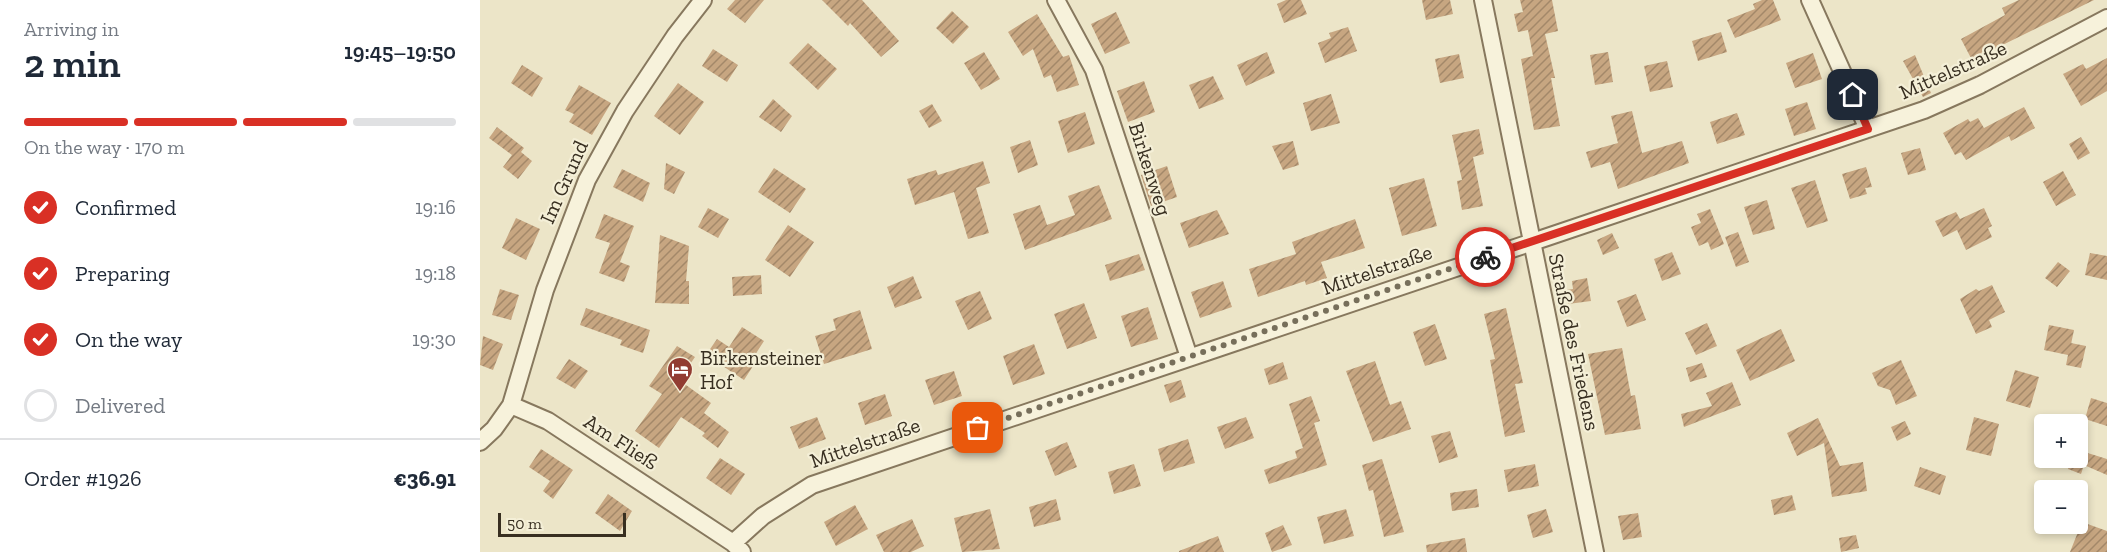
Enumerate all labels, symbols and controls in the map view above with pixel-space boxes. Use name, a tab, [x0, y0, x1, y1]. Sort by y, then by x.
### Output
text: Arriving in	[24, 17, 119, 41]
street label: Mittelstraße	[1895, 35, 2011, 104]
text: 19:45–19:50	[344, 38, 456, 65]
text: 2 min	[24, 40, 121, 87]
pin	[1827, 69, 1878, 120]
icon: home	[1836, 78, 1869, 111]
street label: Birkenweg	[1124, 119, 1177, 219]
text: On the way · 170 m	[24, 135, 185, 159]
street label: Im Grund	[534, 136, 593, 227]
icon: check	[24, 191, 57, 224]
text: Confirmed	[75, 194, 176, 221]
text: 19:16	[415, 195, 456, 219]
courier	[1455, 227, 1515, 287]
street label: Mittelstraße	[1318, 239, 1435, 300]
icon: bike	[1469, 241, 1502, 274]
street label: Straße des Friedens	[1543, 251, 1605, 433]
icon: check	[24, 257, 57, 290]
text: Preparing	[75, 260, 170, 287]
text: 19:18	[415, 261, 456, 285]
icon: check	[24, 323, 57, 356]
text: On the way	[75, 326, 182, 353]
text: 19:30	[412, 327, 456, 351]
place label: Birkensteiner Hof	[700, 345, 823, 394]
hotel icon: Birkensteiner Hof	[665, 355, 695, 393]
text: Delivered	[75, 392, 165, 419]
pin	[952, 402, 1003, 453]
street label: Am Fließ	[580, 408, 663, 475]
icon: bag	[961, 411, 994, 444]
street label: Mittelstraße	[806, 412, 923, 473]
map controls	[2034, 414, 2088, 534]
button: +	[2034, 414, 2088, 468]
text: Order #1926	[24, 465, 142, 492]
text: €36.91	[394, 465, 456, 492]
button: −	[2034, 480, 2088, 534]
scale bar	[498, 510, 626, 538]
text: 50 m	[507, 514, 542, 533]

